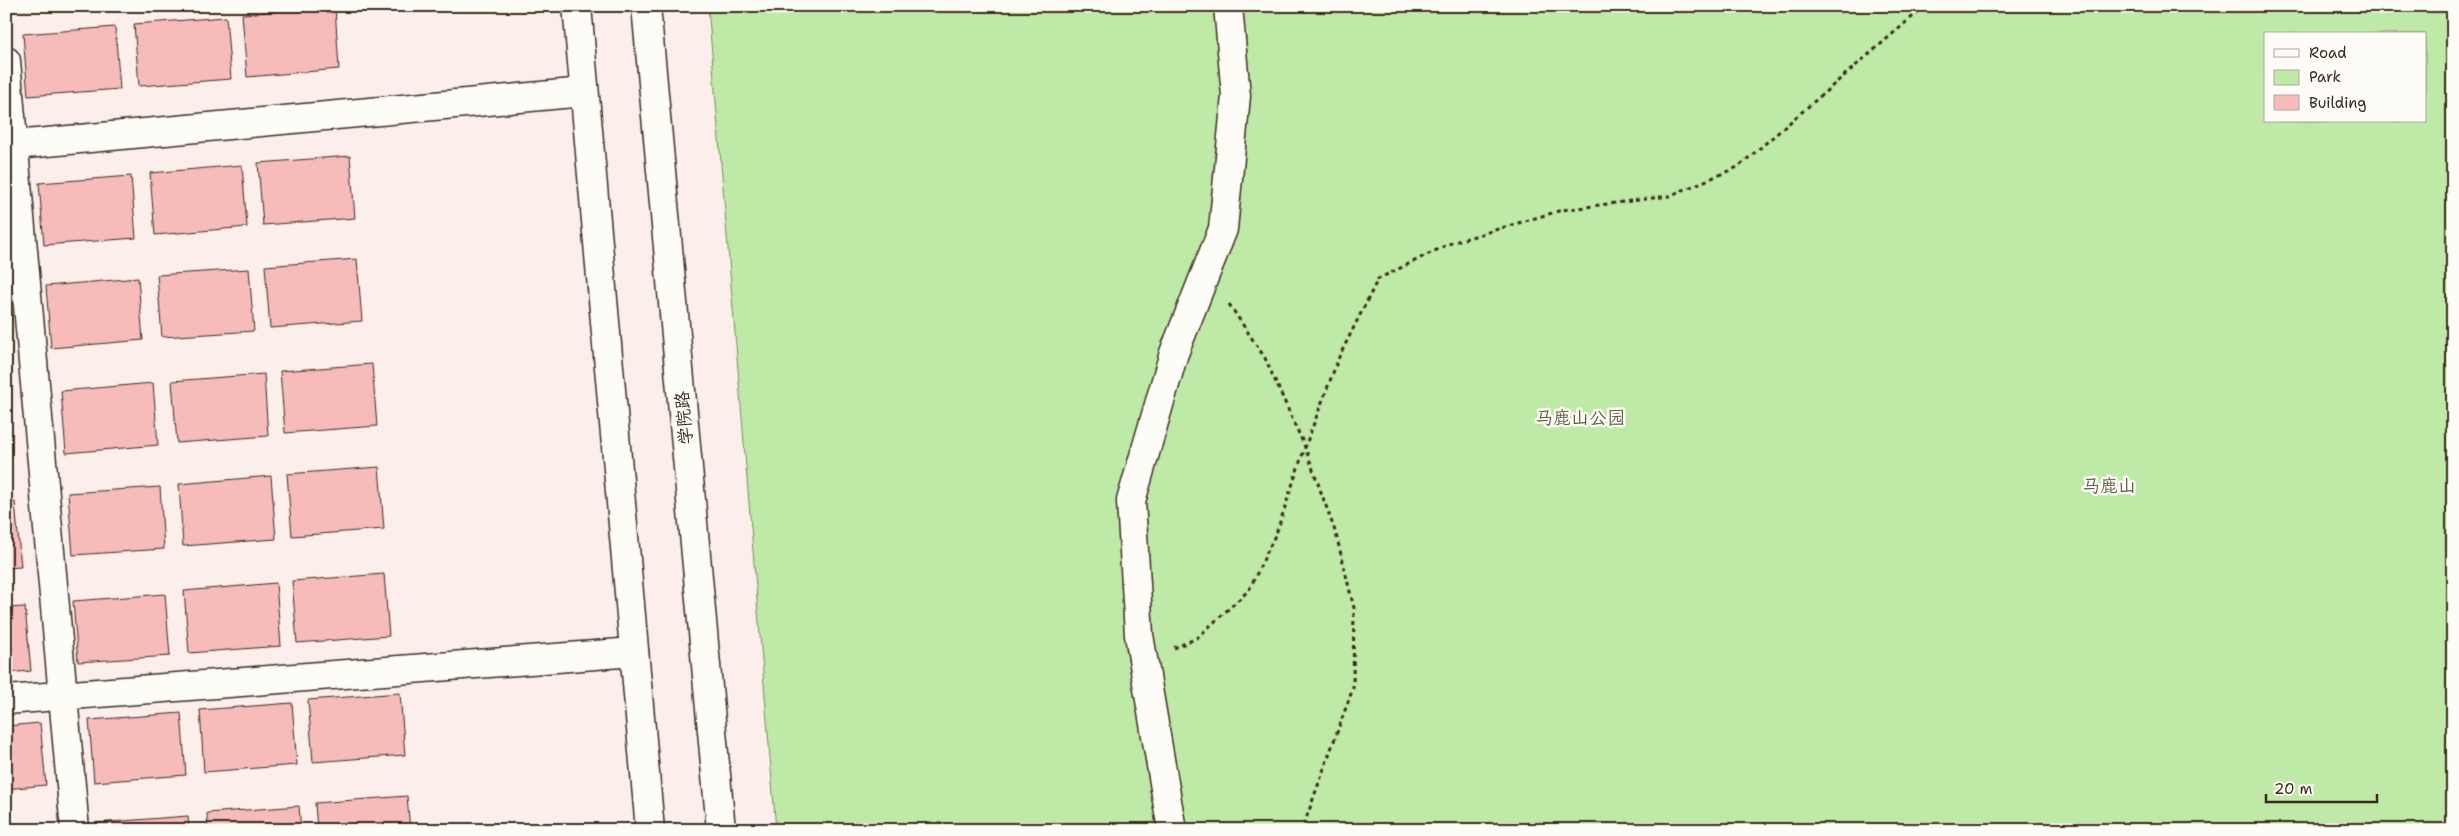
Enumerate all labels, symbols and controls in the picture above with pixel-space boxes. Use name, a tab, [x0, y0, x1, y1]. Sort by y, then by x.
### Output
legend	[2264, 32, 2426, 122]
text: Road	[2309, 43, 2347, 63]
text: Park	[2309, 67, 2341, 87]
text: Building	[2309, 93, 2366, 113]
street label: 学院路	[670, 390, 698, 446]
park label: 马鹿山公园	[1535, 406, 1625, 430]
park label: 马鹿山	[2082, 474, 2136, 498]
scale bar	[2266, 771, 2378, 803]
text: 20 m	[2274, 779, 2313, 799]

